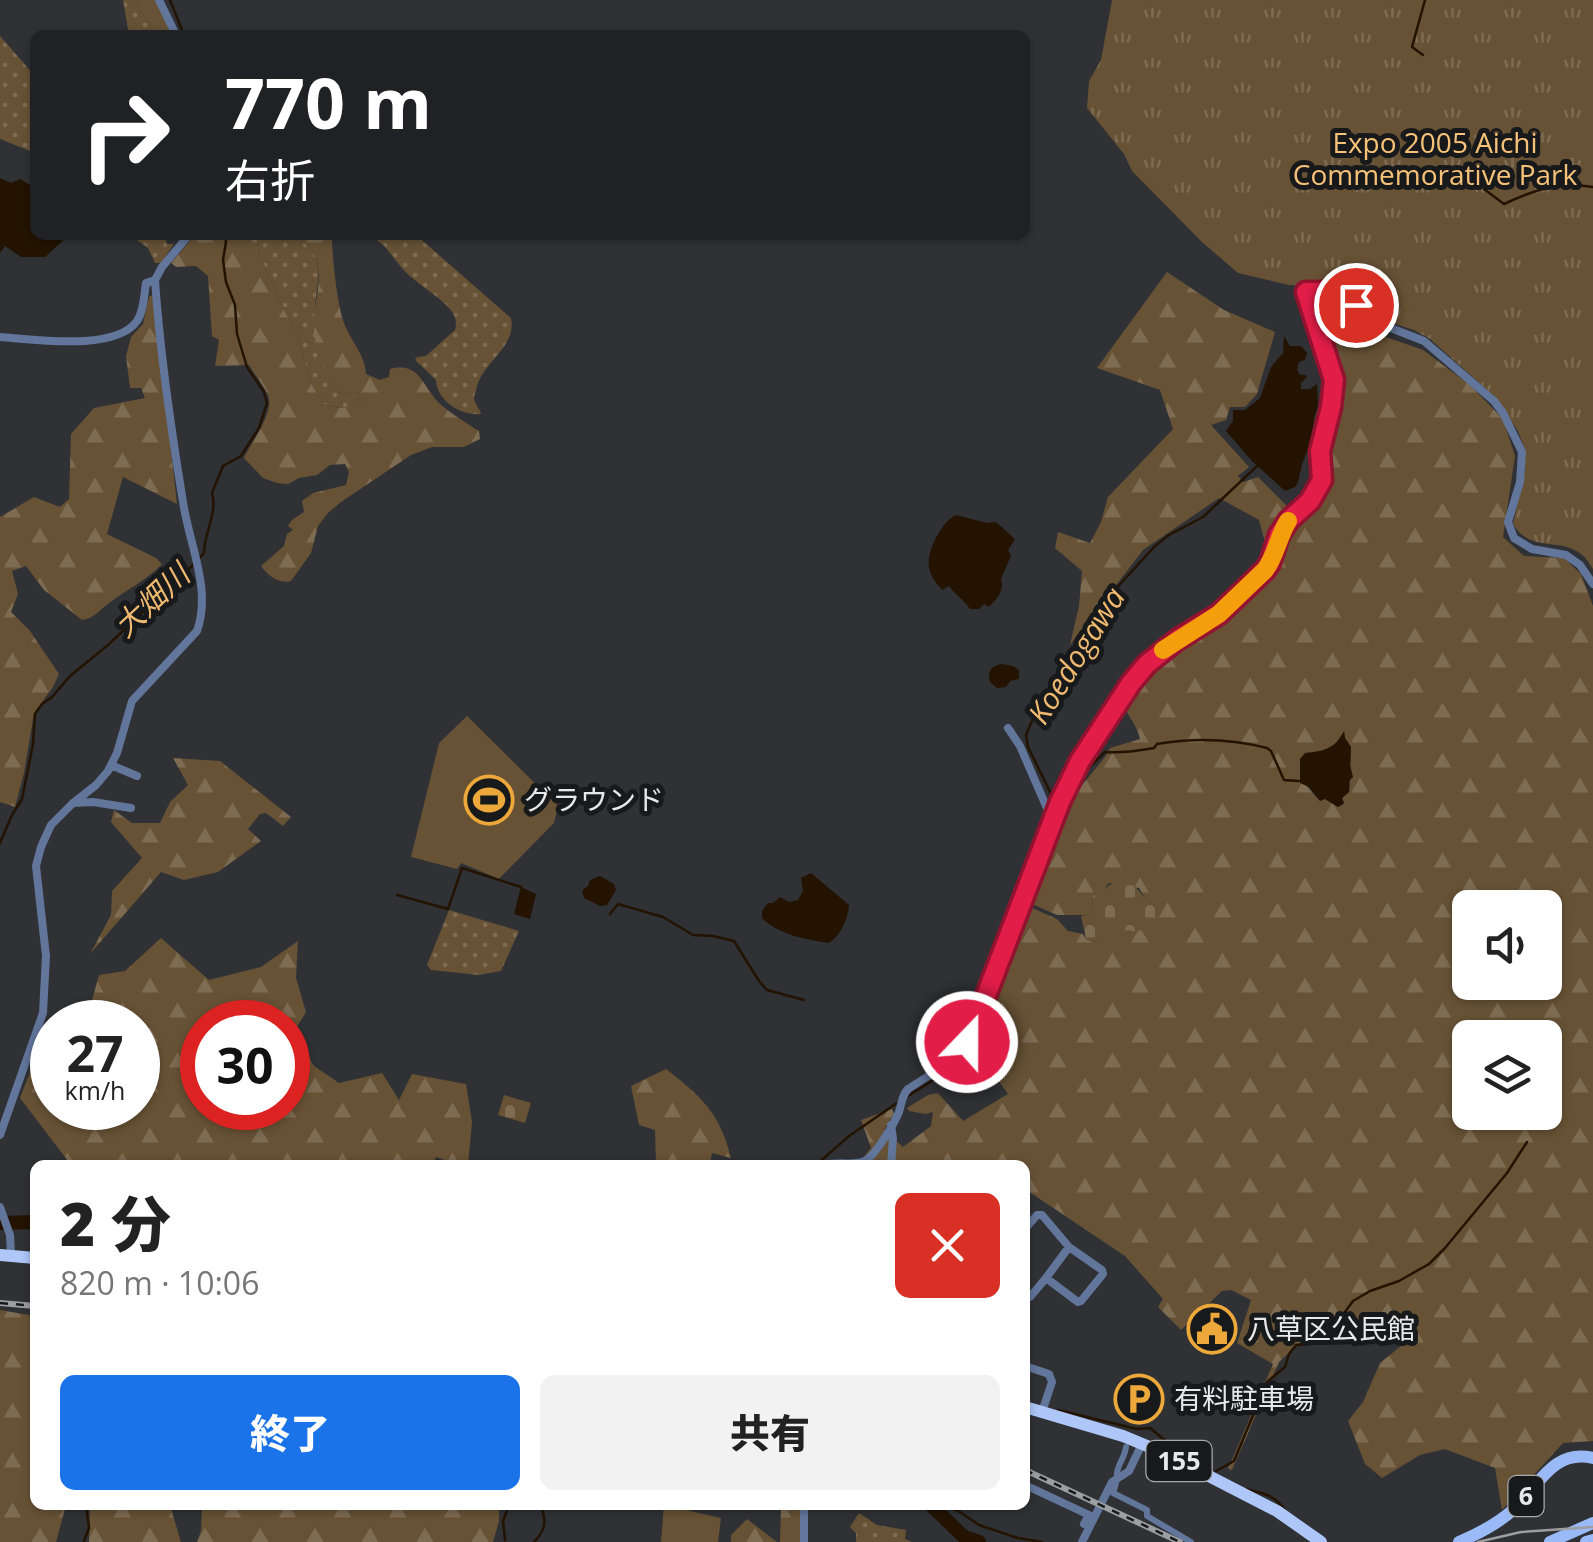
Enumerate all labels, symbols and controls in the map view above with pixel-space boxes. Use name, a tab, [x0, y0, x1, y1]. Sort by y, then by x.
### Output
text: 770 m	[225, 54, 432, 150]
icon: right	[60, 70, 190, 200]
park label: Expo 2005 Aichi Commemorative Park	[1293, 123, 1577, 193]
text: 右折	[225, 149, 315, 210]
pin	[1314, 263, 1399, 348]
icon: arrive	[1329, 278, 1384, 333]
water label: 大畑川	[104, 552, 200, 646]
water label: Koedogawa	[1018, 579, 1134, 731]
sports icon: グラウンド	[463, 774, 515, 826]
place label: グラウンド	[524, 780, 664, 818]
map controls	[1452, 890, 1562, 1130]
button: sound	[1452, 890, 1562, 1000]
position arrow	[915, 990, 1019, 1094]
speed limit sign: 30	[180, 1000, 310, 1130]
text: 27	[66, 1019, 124, 1087]
button: layers	[1452, 1020, 1562, 1130]
text: km/h	[65, 1073, 125, 1107]
text: 2 分	[60, 1182, 171, 1264]
button: close	[895, 1193, 1000, 1298]
text: 820 m · 10:06	[60, 1261, 259, 1304]
public building icon: 八草区公民館	[1186, 1303, 1238, 1355]
place label: 八草区公民館	[1247, 1309, 1415, 1347]
parking icon: 有料駐車場	[1113, 1373, 1165, 1425]
button: 終了	[60, 1375, 520, 1490]
button: 共有	[540, 1375, 1000, 1490]
place label: 有料駐車場	[1174, 1379, 1314, 1417]
road number: 155	[1146, 1441, 1212, 1481]
road number: 6	[1508, 1476, 1544, 1516]

